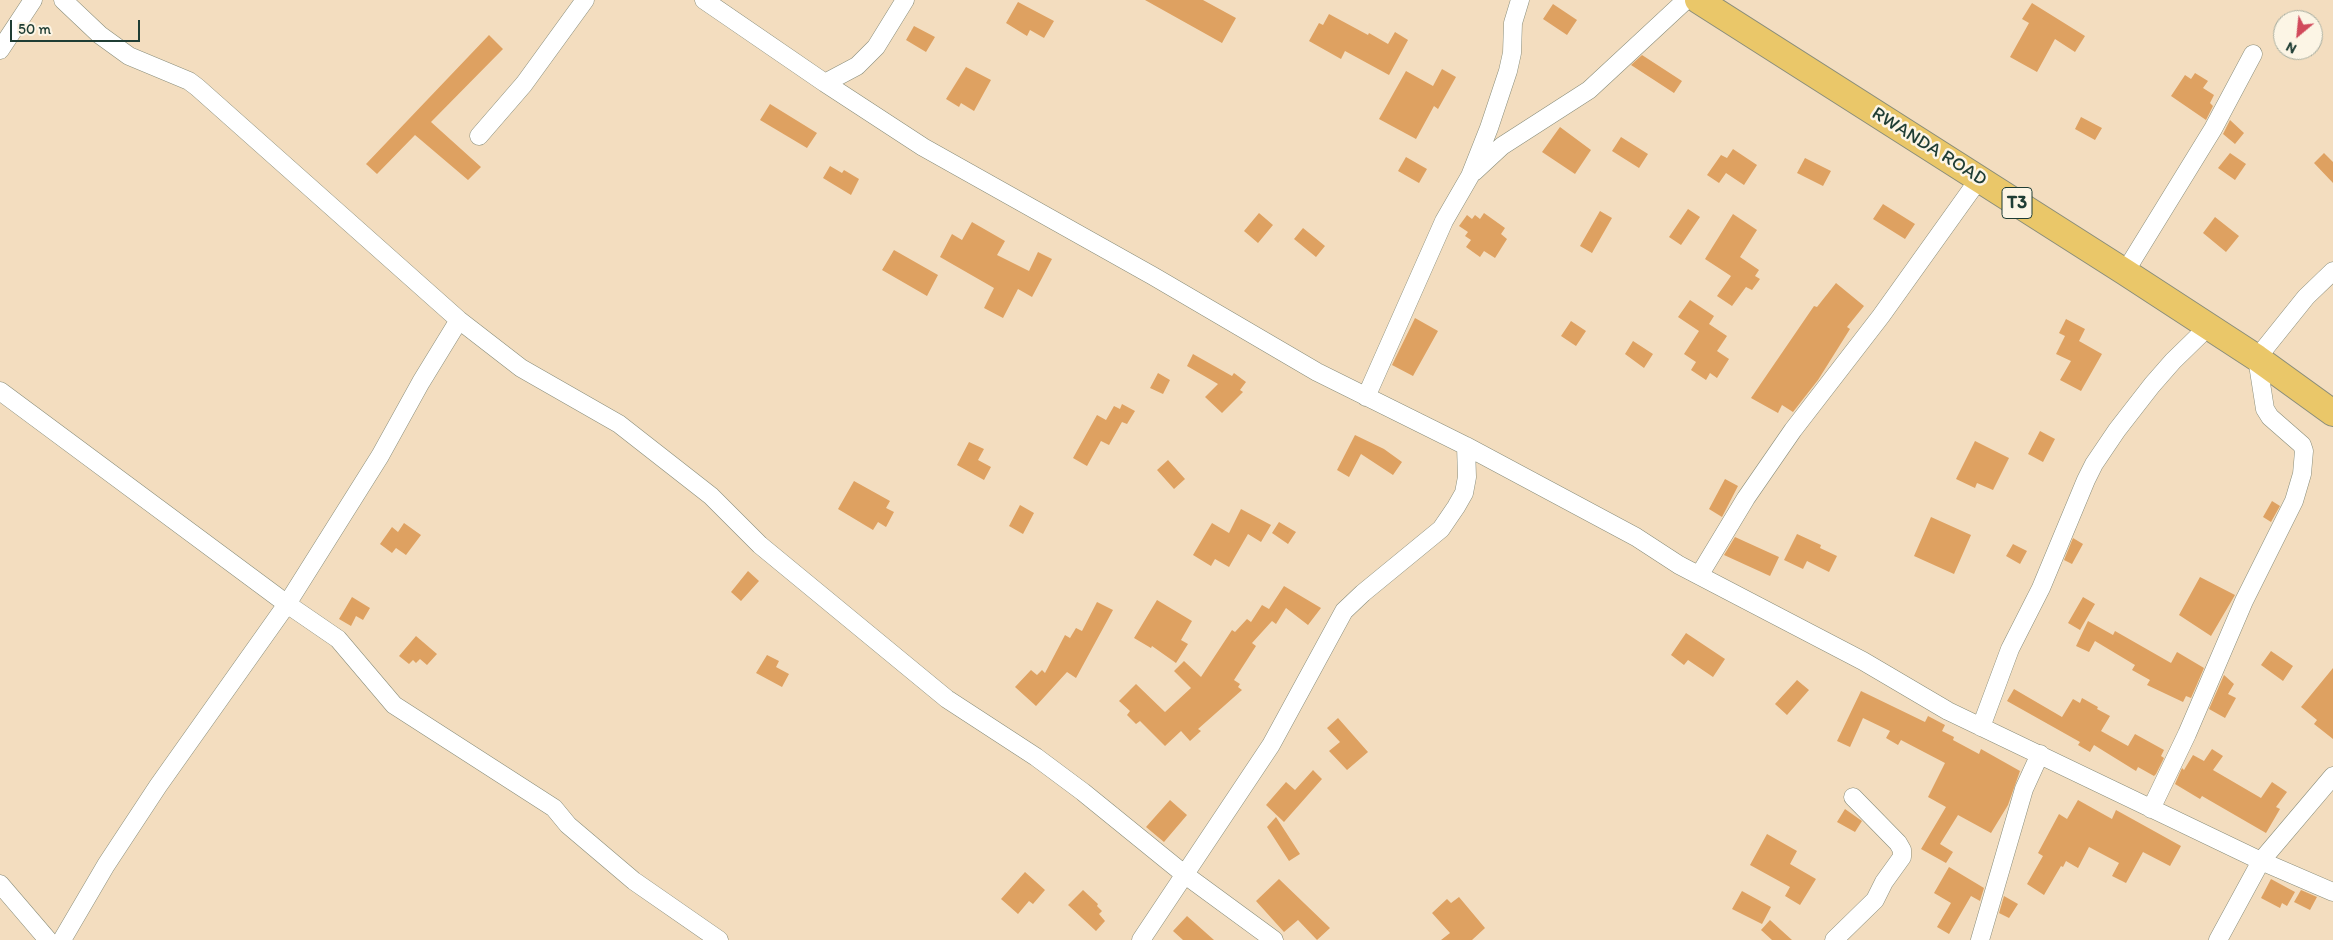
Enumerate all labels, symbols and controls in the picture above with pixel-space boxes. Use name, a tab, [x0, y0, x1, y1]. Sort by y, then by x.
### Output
scale bar	[12, 10, 142, 42]
north arrow	[2273, 10, 2323, 60]
text: 50 m	[18, 20, 51, 38]
text: N	[2283, 38, 2299, 58]
street label: RWANDA ROAD	[1867, 103, 1991, 191]
road number: T3	[2002, 188, 2032, 218]

